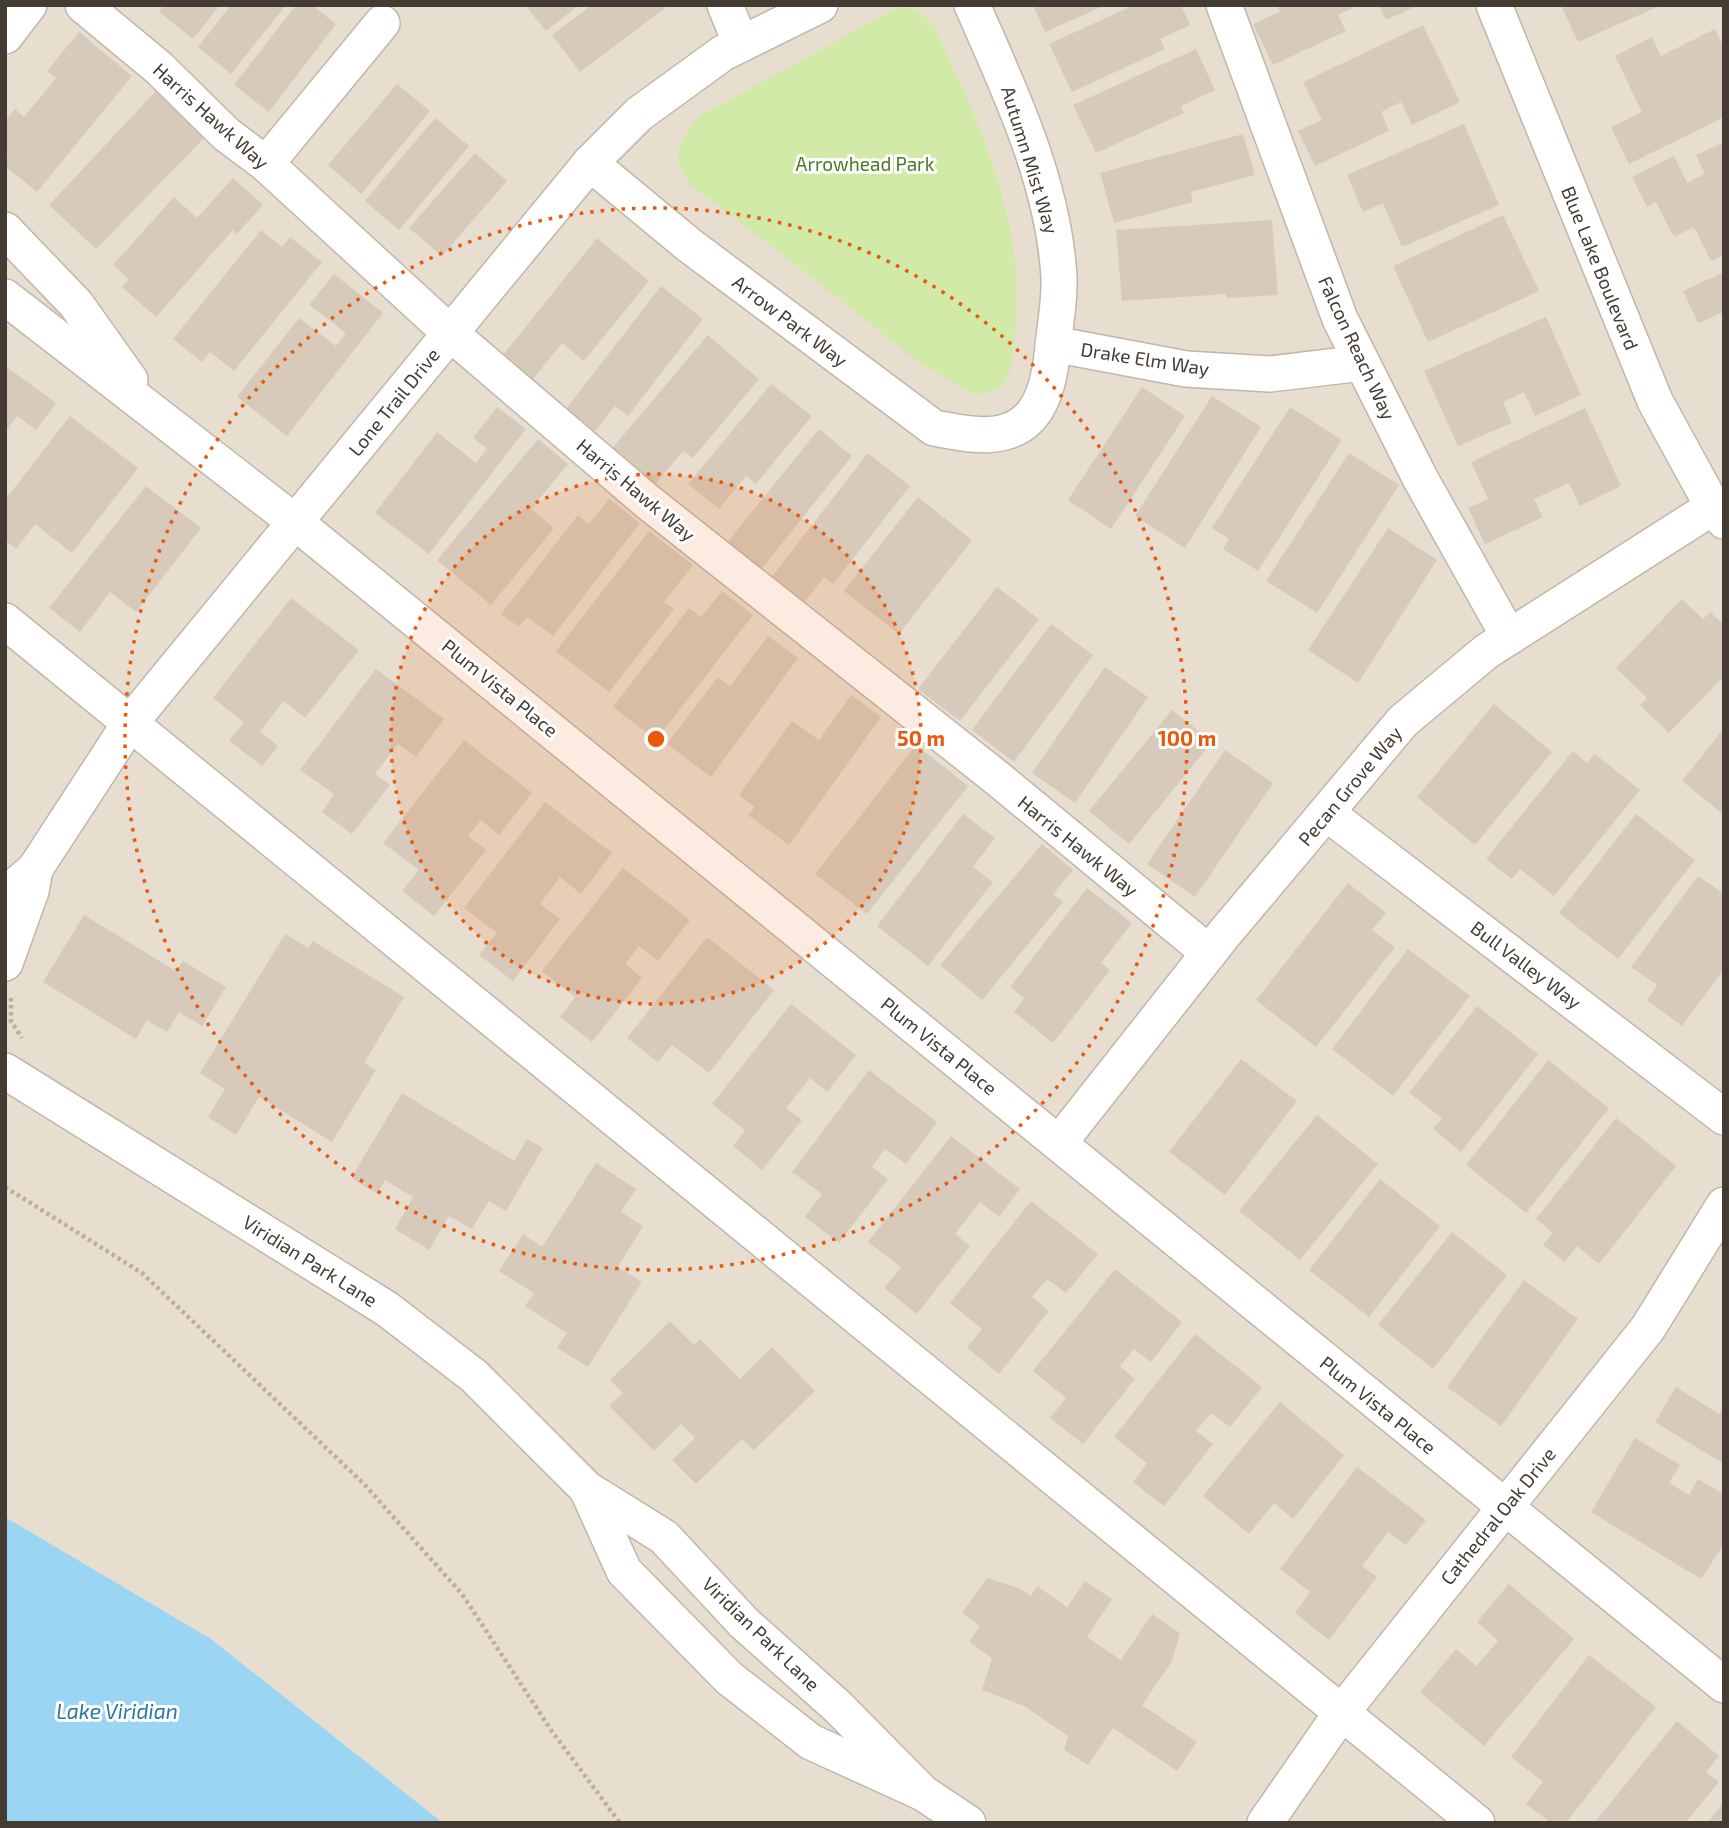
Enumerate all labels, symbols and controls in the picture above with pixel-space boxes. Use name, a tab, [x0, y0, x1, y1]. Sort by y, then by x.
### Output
street label: Harris Hawk Way	[149, 58, 274, 174]
street label: Autumn Mist Way	[997, 83, 1064, 236]
park label: Arrowhead Park	[796, 152, 935, 175]
street label: Blue Lake Boulevard	[1557, 183, 1644, 353]
street label: Arrow Park Way	[728, 270, 852, 371]
street label: Falcon Reach Way	[1314, 272, 1401, 423]
street label: Drake Elm Way	[1079, 337, 1211, 380]
street label: Lone Trail Drive	[343, 343, 444, 460]
street label: Harris Hawk Way	[572, 433, 700, 546]
street label: Plum Vista Place	[438, 634, 563, 741]
street label: Pecan Grove Way	[1293, 721, 1406, 850]
text: 50 m	[897, 725, 945, 750]
text: 100 m	[1158, 725, 1216, 750]
centre of rings	[644, 727, 668, 751]
street label: Harris Hawk Way	[1014, 790, 1143, 901]
street label: Bull Valley Way	[1467, 916, 1586, 1014]
street label: Plum Vista Place	[877, 992, 1002, 1099]
street label: Viridian Park Lane	[239, 1210, 382, 1311]
street label: Plum Vista Place	[1316, 1351, 1441, 1458]
street label: Cathedral Oak Drive	[1435, 1442, 1560, 1589]
street label: Viridian Park Lane	[698, 1572, 825, 1695]
water label: Lake Viridian	[56, 1698, 178, 1723]

